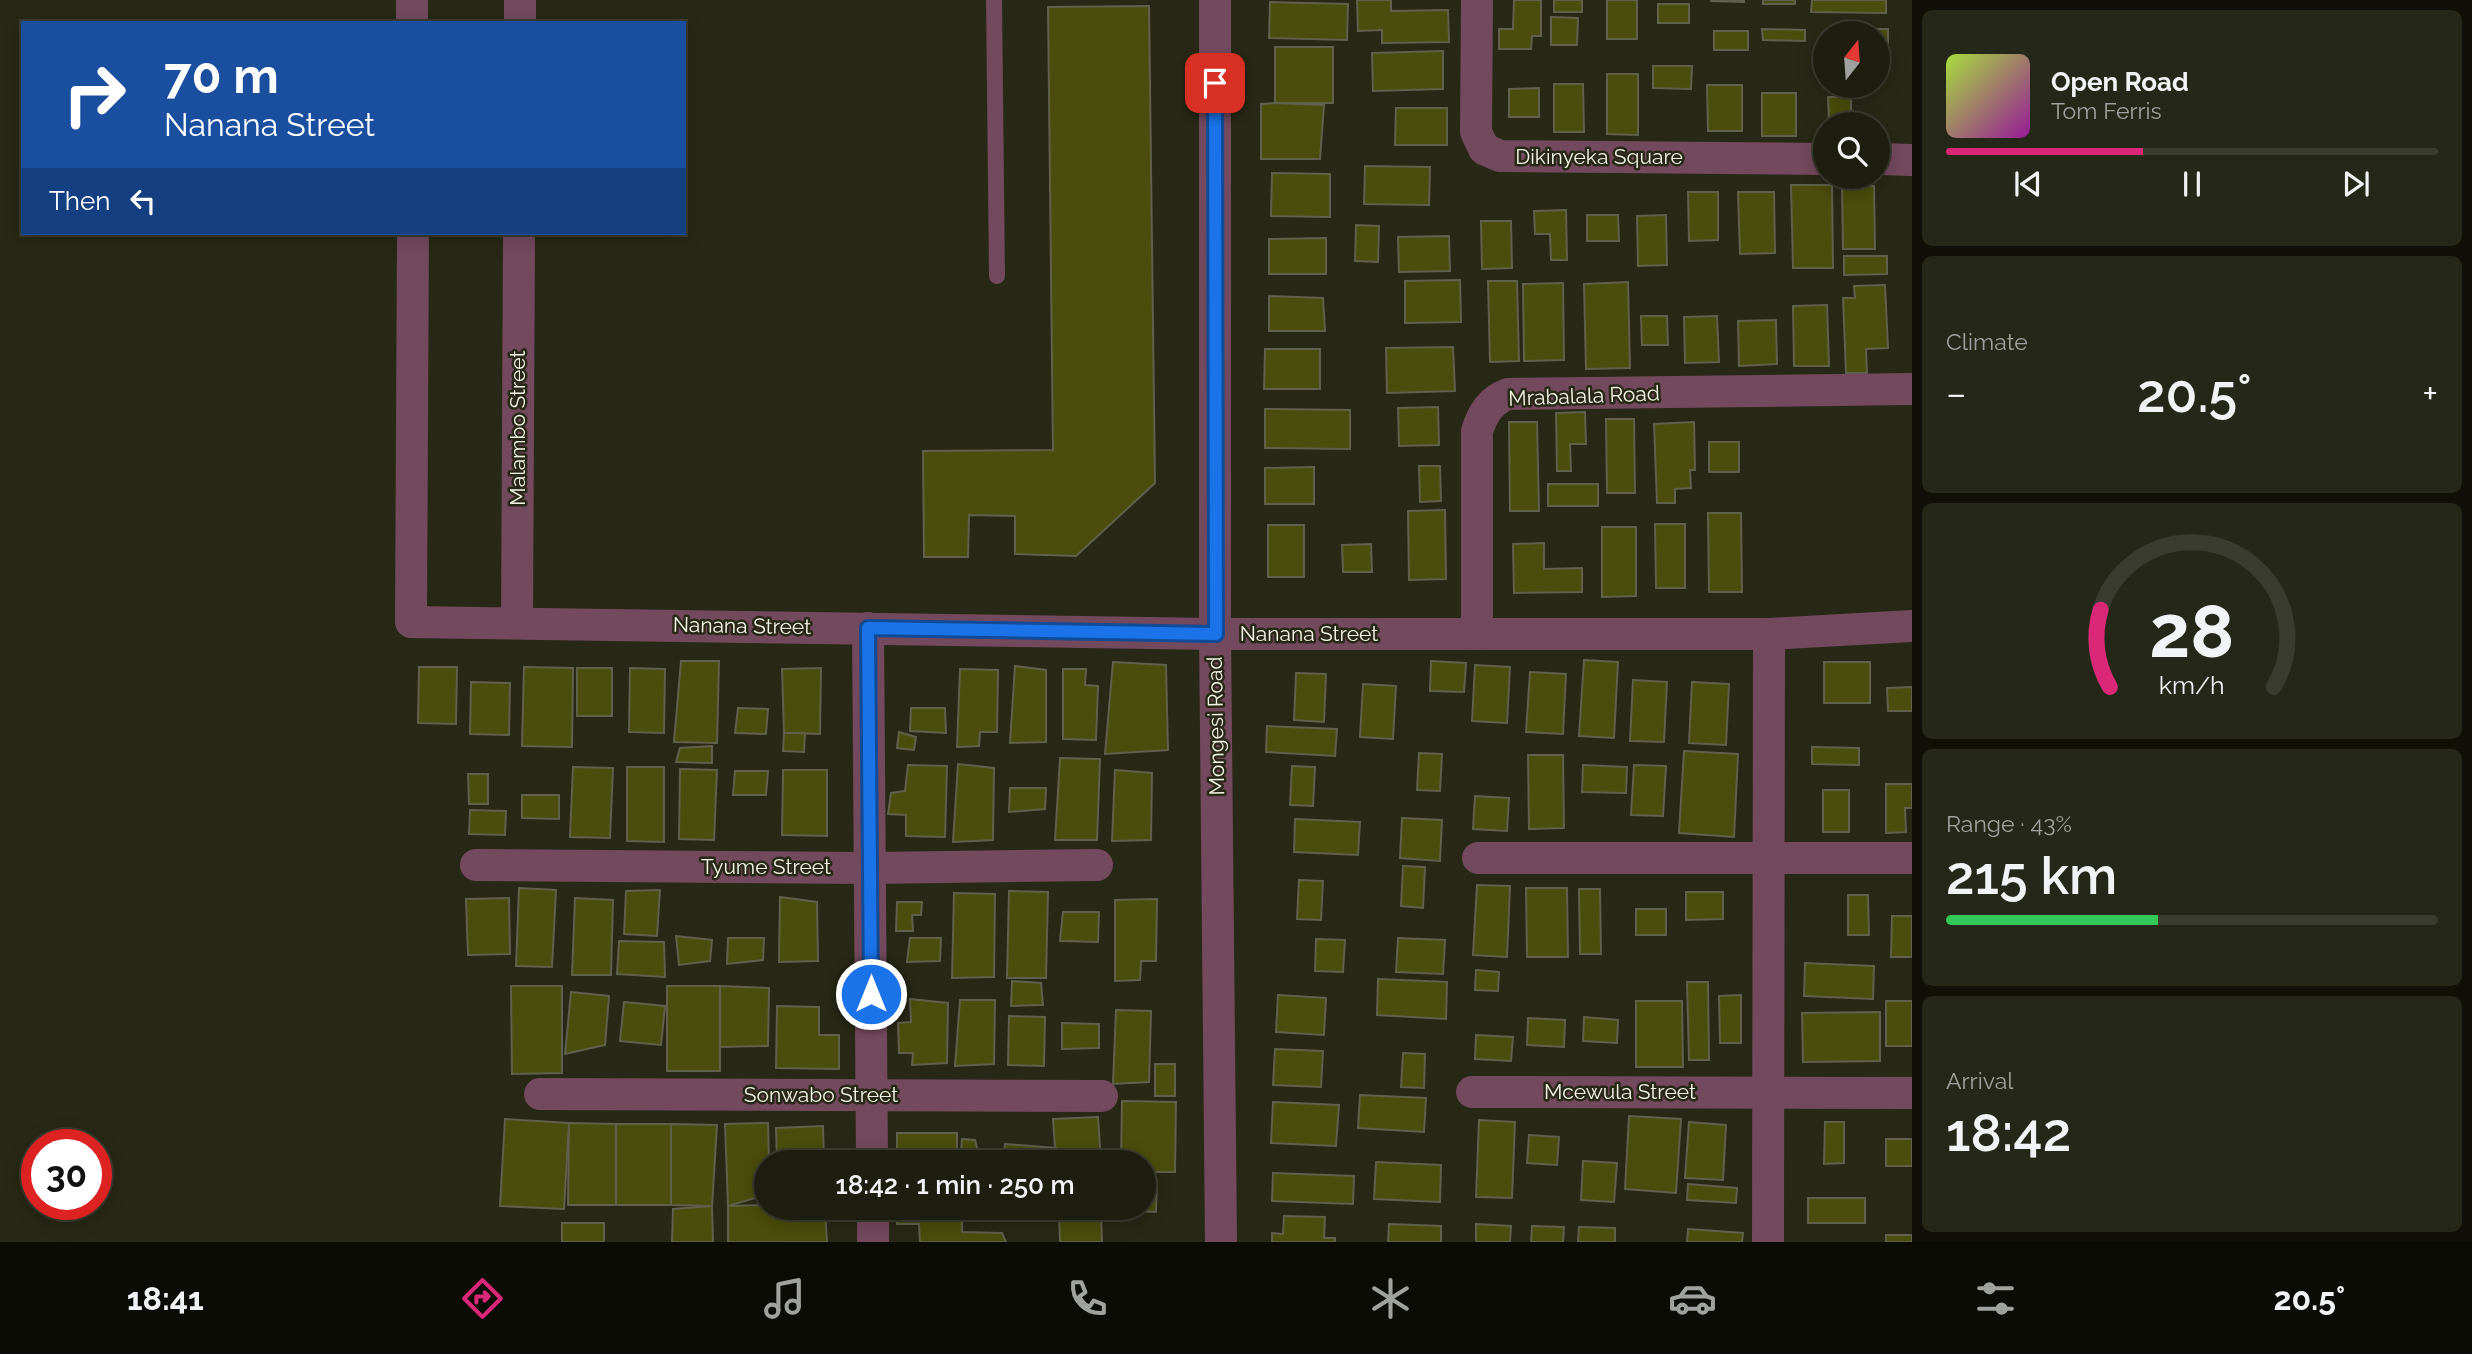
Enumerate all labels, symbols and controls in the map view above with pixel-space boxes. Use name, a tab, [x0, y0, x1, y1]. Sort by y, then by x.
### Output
north arrow	[1813, 21, 1890, 98]
map controls	[1813, 21, 1890, 189]
text: 70 m	[164, 47, 279, 104]
icon: right	[49, 49, 140, 140]
pin	[1185, 53, 1245, 113]
icon: arrive	[1196, 64, 1234, 102]
text: Open Road	[2051, 67, 2189, 97]
text: Tom Ferris	[2051, 97, 2162, 124]
text: Nanana Street	[164, 106, 375, 143]
button: search	[1813, 112, 1890, 189]
street label: Dikinyeka Square	[1515, 144, 1683, 169]
icon: previous	[2009, 165, 2047, 203]
icon: pause	[2173, 165, 2211, 203]
icon: next	[2337, 165, 2375, 203]
icon: left	[124, 182, 162, 220]
text: Then	[49, 186, 110, 216]
text: Climate	[1946, 328, 2028, 355]
street label: Malambo Street	[505, 350, 530, 506]
text: 20.5°	[2137, 363, 2252, 424]
text: −	[1946, 371, 1966, 416]
text: +	[2422, 371, 2438, 416]
street label: Mrabalala Road	[1508, 380, 1660, 411]
text: 28	[2149, 589, 2235, 674]
street label: Nanana Street	[673, 612, 811, 639]
street label: Nanana Street	[1240, 621, 1378, 646]
street label: Mongesi Road	[1202, 656, 1229, 796]
text: km/h	[2159, 670, 2225, 700]
text: Range · 43%	[1946, 810, 2072, 837]
text: 215 km	[1946, 845, 2117, 906]
street label: Tyume Street	[701, 854, 831, 879]
position arrow	[834, 957, 908, 1031]
text: Arrival	[1946, 1067, 2013, 1094]
street label: Mcewula Street	[1544, 1079, 1696, 1104]
street label: Sonwabo Street	[744, 1082, 898, 1107]
text: 18:42	[1946, 1102, 2071, 1163]
speed limit sign: 30	[21, 1129, 112, 1220]
text: 18:42 · 1 min · 250 m	[835, 1170, 1075, 1200]
icon: directions	[458, 1274, 507, 1323]
icon: music	[760, 1274, 809, 1323]
icon: phone	[1063, 1274, 1112, 1323]
icon: climate	[1366, 1274, 1415, 1323]
icon: car	[1668, 1274, 1717, 1323]
icon: filters	[1971, 1274, 2020, 1323]
text: 18:41	[127, 1280, 204, 1317]
text: 20.5°	[2273, 1280, 2345, 1317]

